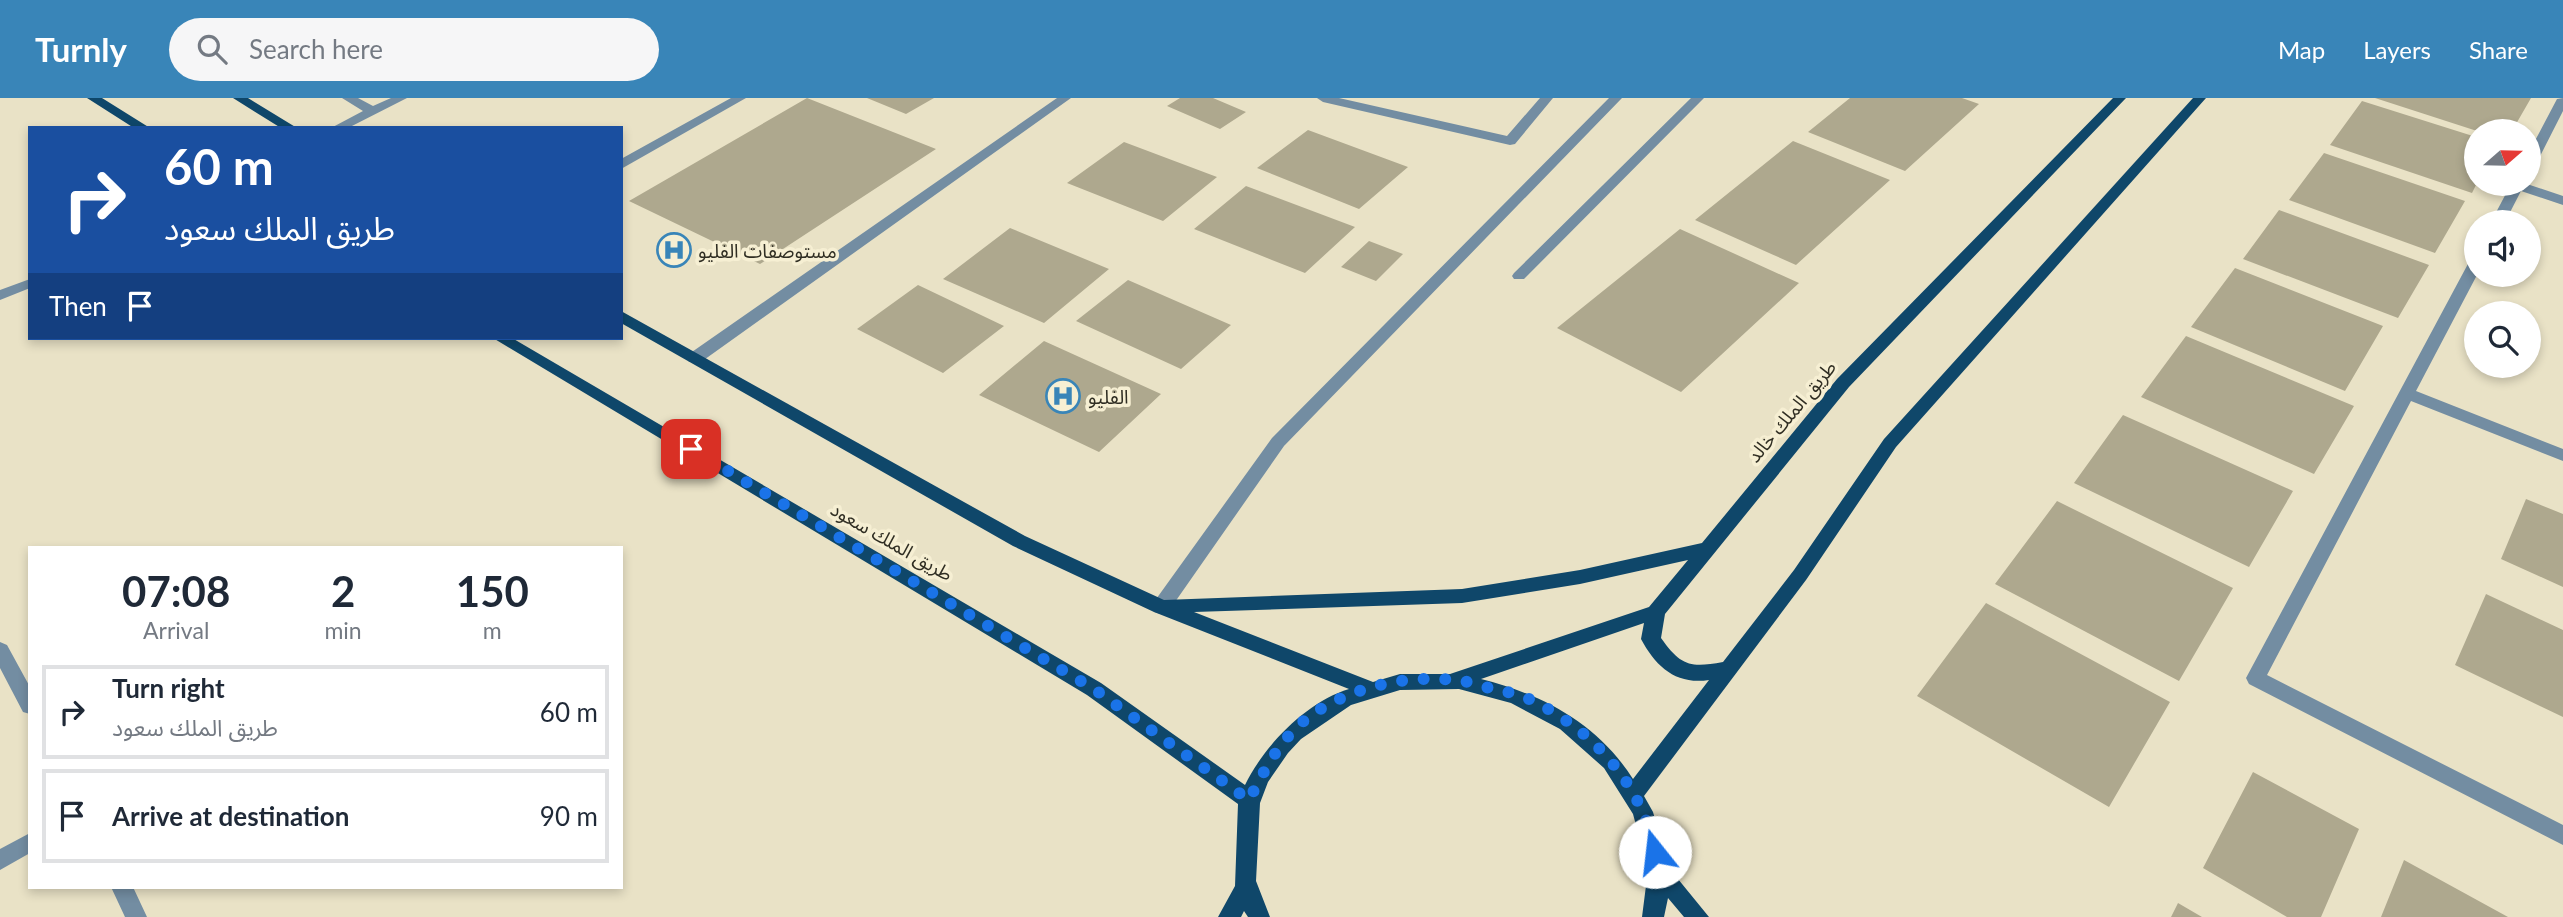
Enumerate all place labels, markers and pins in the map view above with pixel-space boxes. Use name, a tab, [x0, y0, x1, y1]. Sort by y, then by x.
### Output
hospital icon: مستوصفات الفليو	[655, 231, 693, 269]
place label: مستوصفات الفليو	[698, 239, 837, 263]
hospital icon: الفليو	[1044, 377, 1082, 415]
place label: الفليو	[1088, 385, 1129, 409]
pin	[661, 419, 721, 479]

